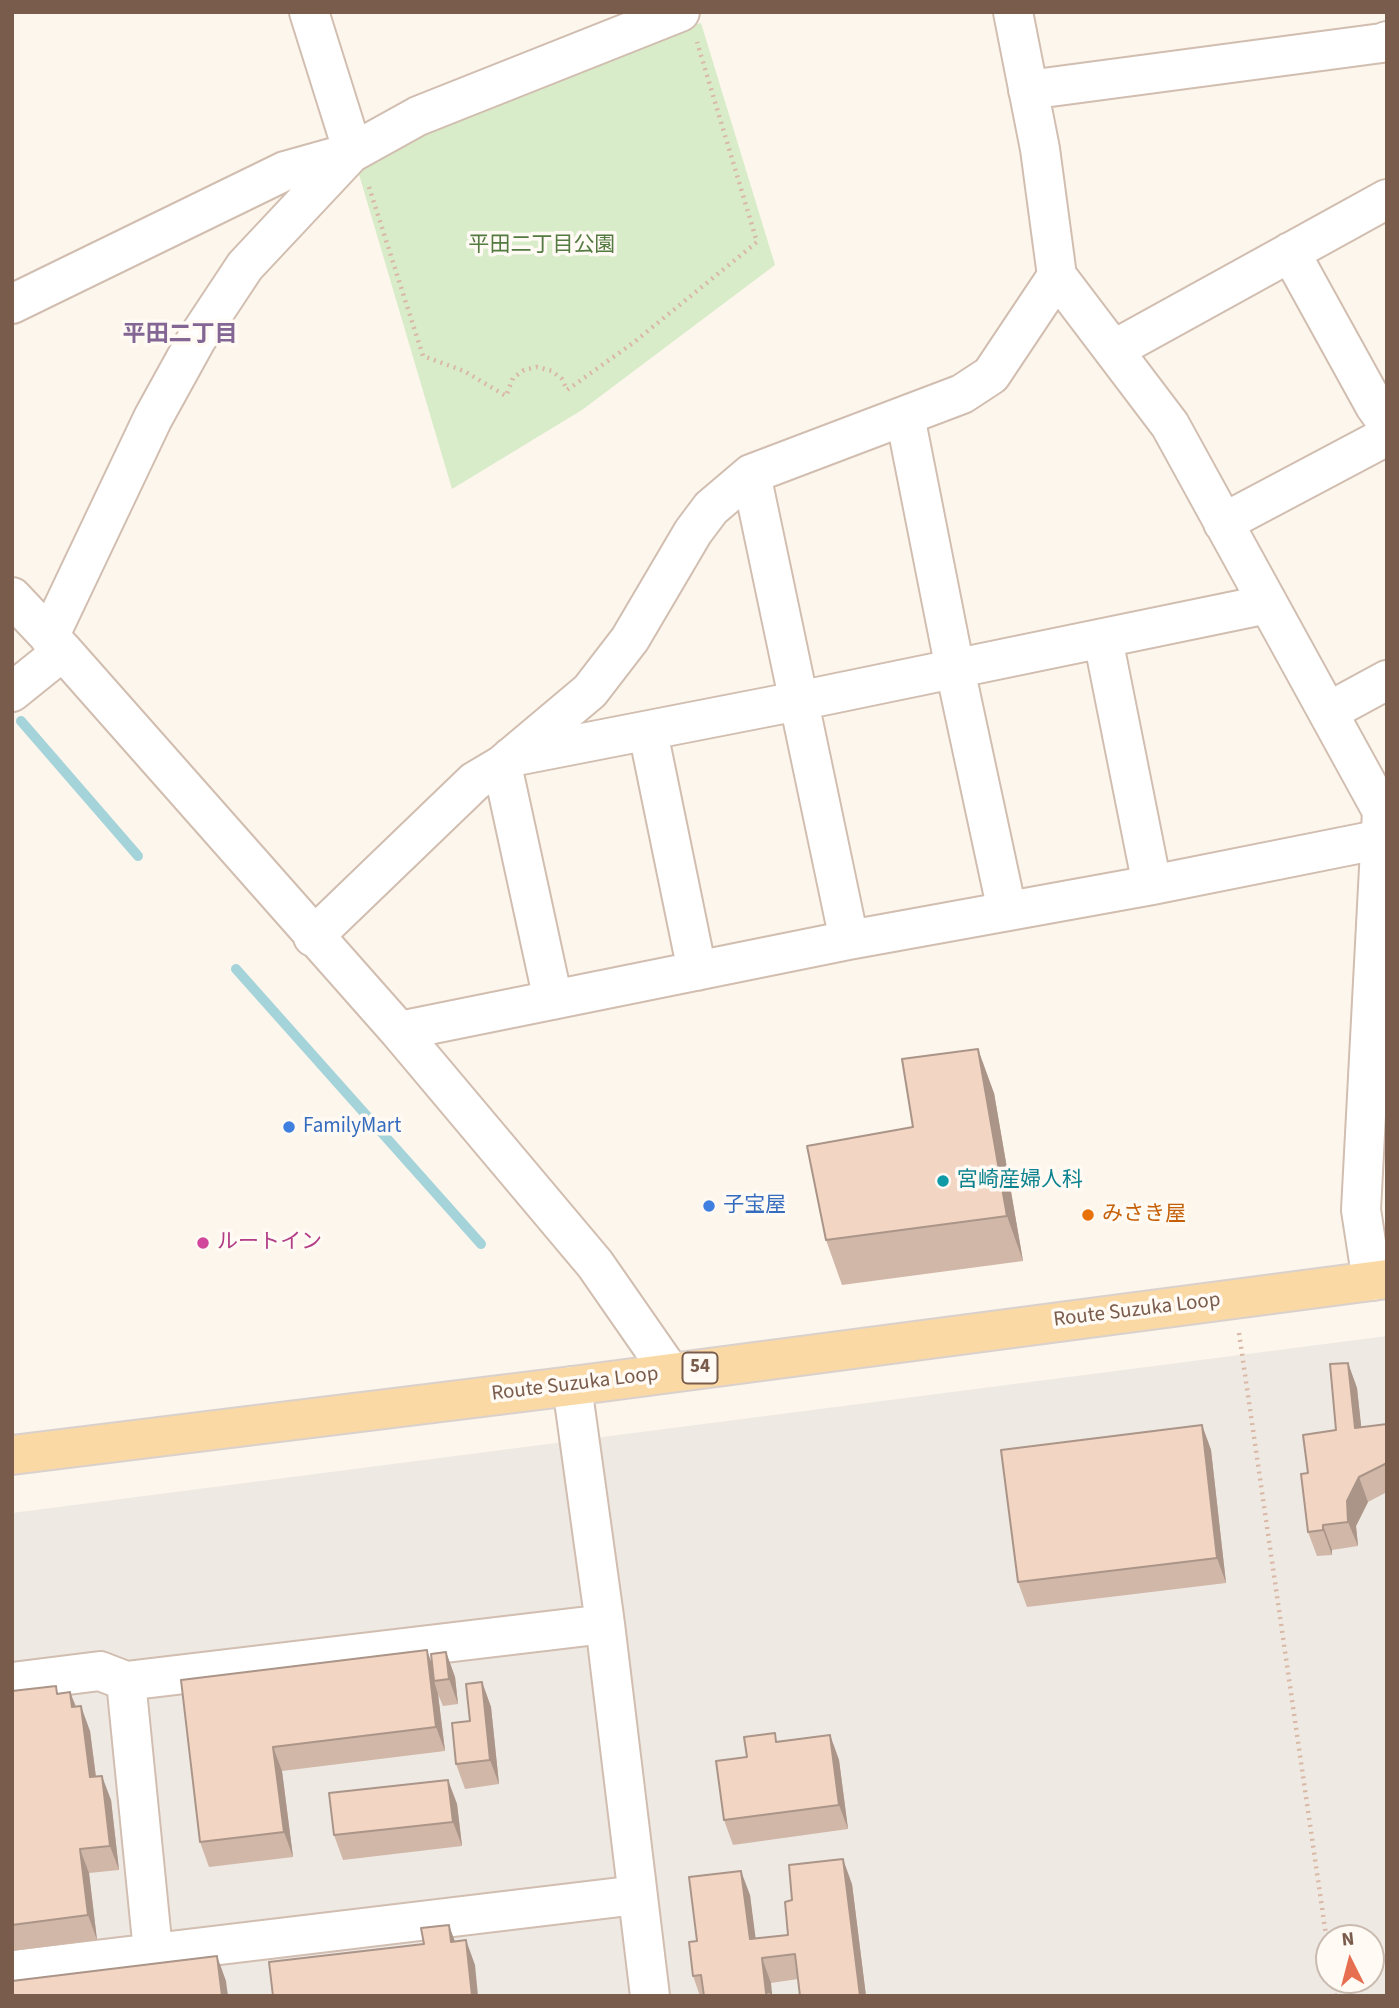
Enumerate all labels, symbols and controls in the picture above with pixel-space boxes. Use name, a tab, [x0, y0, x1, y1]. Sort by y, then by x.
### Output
park label: 平田二丁目公園	[469, 233, 615, 259]
district label: 平田二丁目	[123, 322, 237, 350]
place label: FamilyMart	[303, 1114, 401, 1140]
marker: FamilyMart	[281, 1119, 297, 1135]
place label: 宮崎産婦人科	[957, 1168, 1083, 1194]
marker: 宮崎産婦人科	[935, 1173, 951, 1189]
place label: 子宝屋	[723, 1193, 786, 1219]
marker: 子宝屋	[701, 1198, 717, 1214]
place label: みさき屋	[1102, 1202, 1186, 1228]
marker: みさき屋	[1080, 1207, 1096, 1223]
place label: ルートイン	[217, 1230, 322, 1256]
marker: ルートイン	[195, 1235, 211, 1251]
street label: Route Suzuka Loop	[1052, 1288, 1222, 1334]
road number: 54	[682, 1352, 718, 1384]
street label: Route Suzuka Loop	[490, 1362, 660, 1408]
north arrow	[1315, 1924, 1385, 1994]
text: N	[1340, 1926, 1356, 1954]

